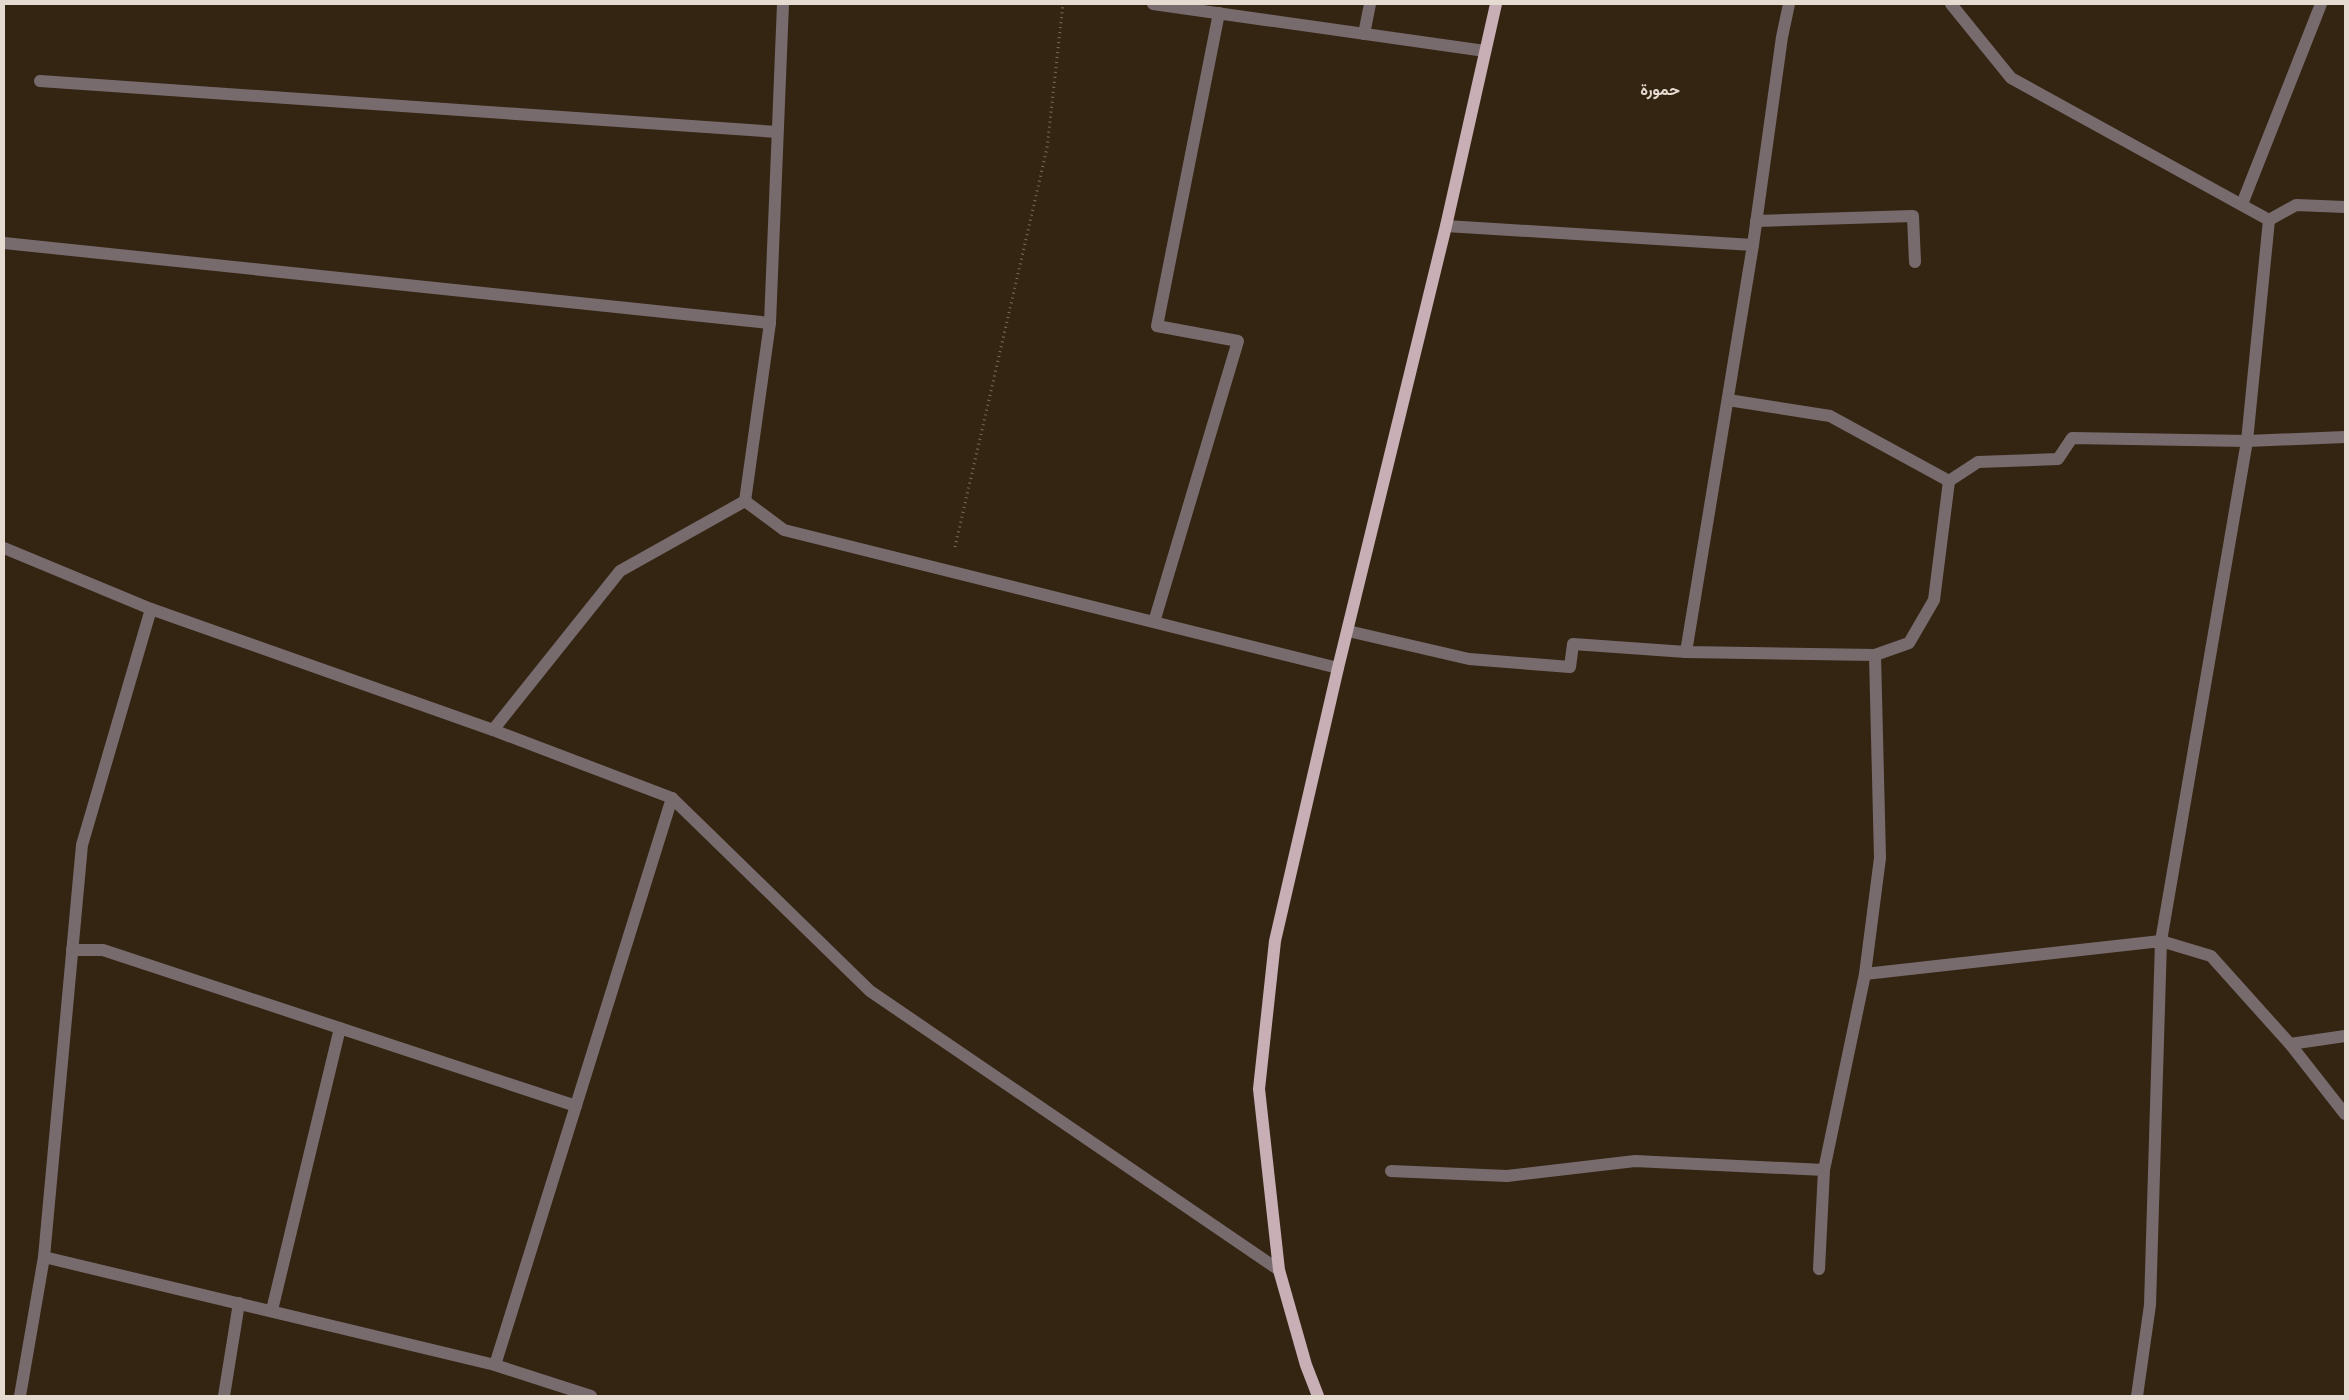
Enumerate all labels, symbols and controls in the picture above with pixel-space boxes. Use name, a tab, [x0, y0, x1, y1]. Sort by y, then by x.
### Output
district label: حمورة	[1640, 81, 1680, 101]

